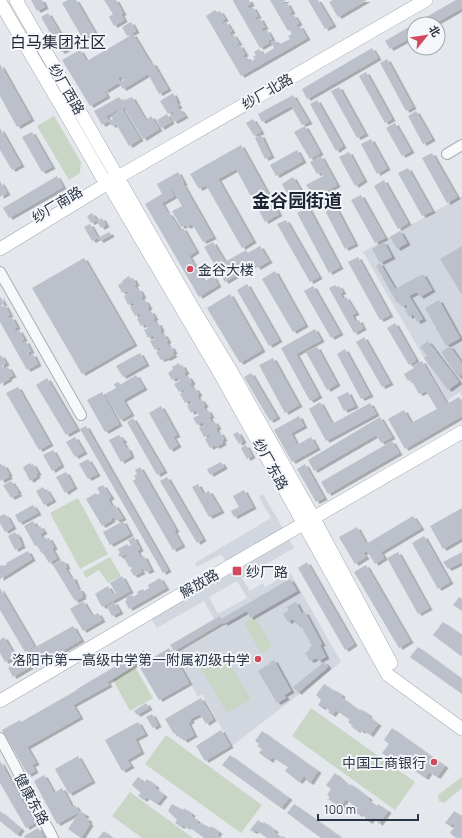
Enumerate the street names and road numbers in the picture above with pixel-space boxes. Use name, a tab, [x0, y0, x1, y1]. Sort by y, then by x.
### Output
street label: 纱厂西路	[45, 60, 89, 118]
street label: 纱厂北路	[238, 69, 296, 113]
street label: 纱厂南路	[28, 181, 86, 227]
street label: 纱厂东路	[249, 435, 293, 493]
street label: 解放路	[176, 564, 222, 602]
street label: 健康东路	[10, 770, 54, 828]

